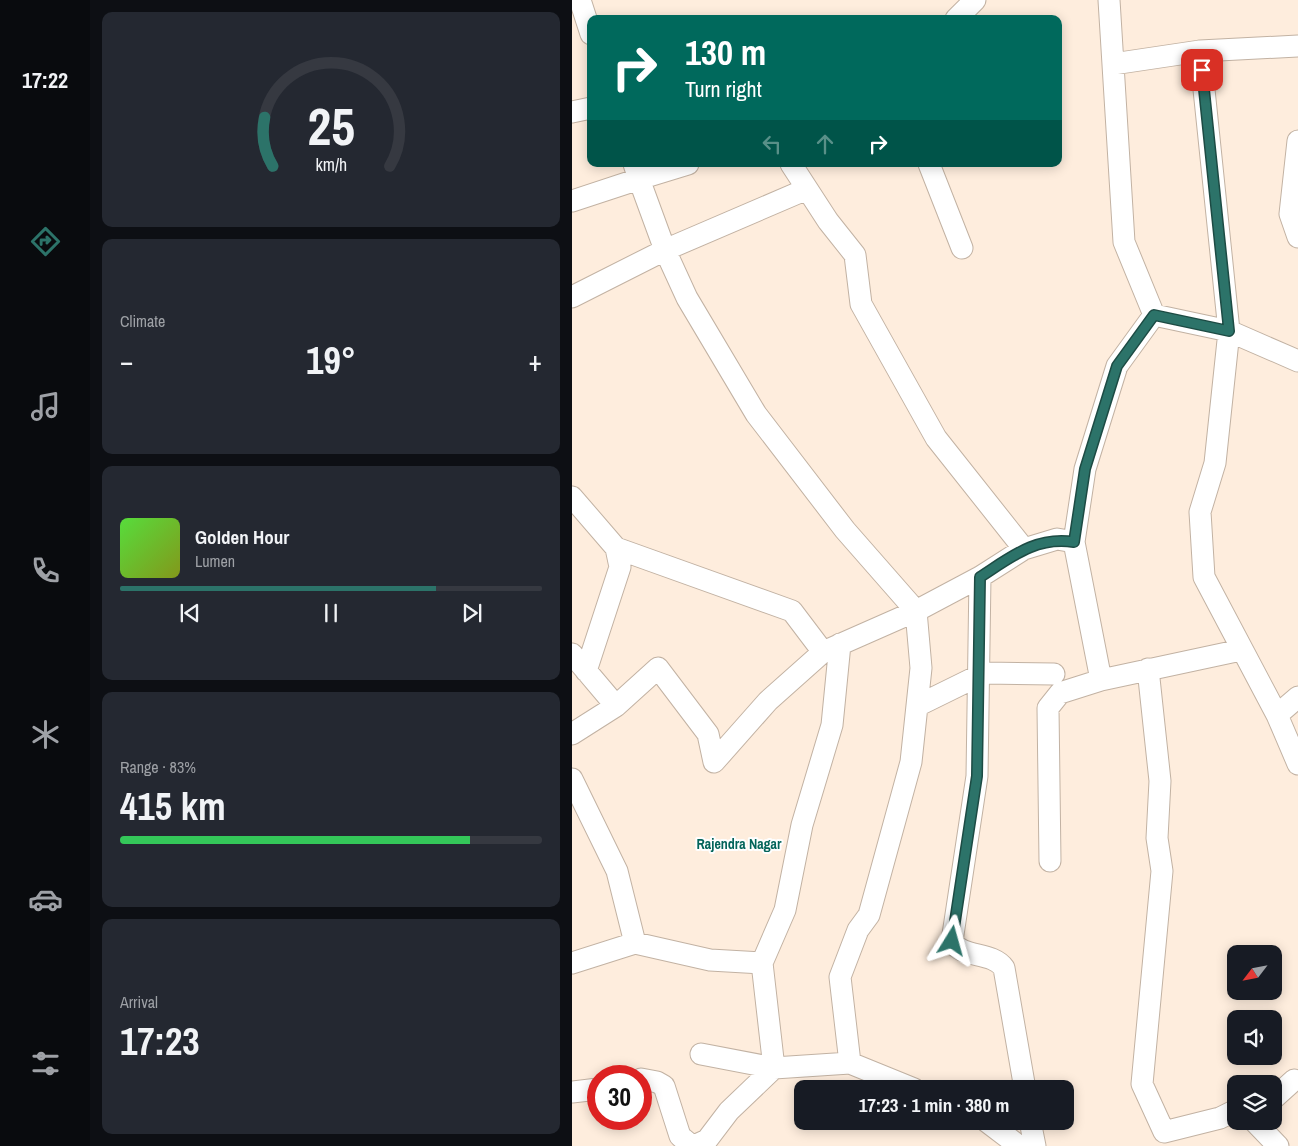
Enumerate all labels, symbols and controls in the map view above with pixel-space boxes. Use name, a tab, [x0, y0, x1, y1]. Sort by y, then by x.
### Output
text: 130 m	[685, 29, 766, 76]
icon: right	[602, 35, 667, 100]
pin	[1181, 49, 1223, 91]
icon: arrive	[1188, 56, 1216, 84]
text: 17:22	[22, 65, 68, 95]
text: Turn right	[685, 74, 762, 104]
text: 25	[307, 91, 355, 161]
icon: left	[758, 130, 786, 158]
icon: ahead	[811, 130, 839, 158]
icon: right	[864, 130, 892, 158]
text: km/h	[315, 153, 347, 177]
icon: directions	[28, 224, 63, 259]
text: Climate	[120, 310, 165, 332]
text: 19°	[306, 335, 356, 386]
text: −	[120, 342, 133, 380]
text: +	[529, 342, 542, 380]
icon: music	[28, 389, 63, 424]
text: Golden Hour	[195, 524, 289, 550]
text: Lumen	[195, 550, 235, 572]
icon: phone	[28, 553, 63, 588]
icon: previous	[176, 599, 204, 627]
icon: pause	[317, 599, 345, 627]
icon: next	[458, 599, 486, 627]
icon: climate	[28, 717, 63, 752]
text: Range · 83%	[120, 756, 196, 778]
text: 415 km	[120, 781, 226, 832]
district label: Rajendra Nagar	[697, 835, 782, 853]
icon: car	[28, 882, 63, 917]
position arrow	[925, 914, 977, 966]
north arrow	[1227, 945, 1282, 1000]
map controls	[1227, 945, 1282, 1130]
text: Arrival	[120, 991, 158, 1013]
button: sound	[1227, 1010, 1282, 1065]
text: 17:23	[120, 1016, 200, 1067]
icon: filters	[28, 1046, 63, 1081]
speed limit sign: 30	[587, 1065, 652, 1130]
button: layers	[1227, 1075, 1282, 1130]
text: 17:23 · 1 min · 380 m	[859, 1092, 1009, 1118]

